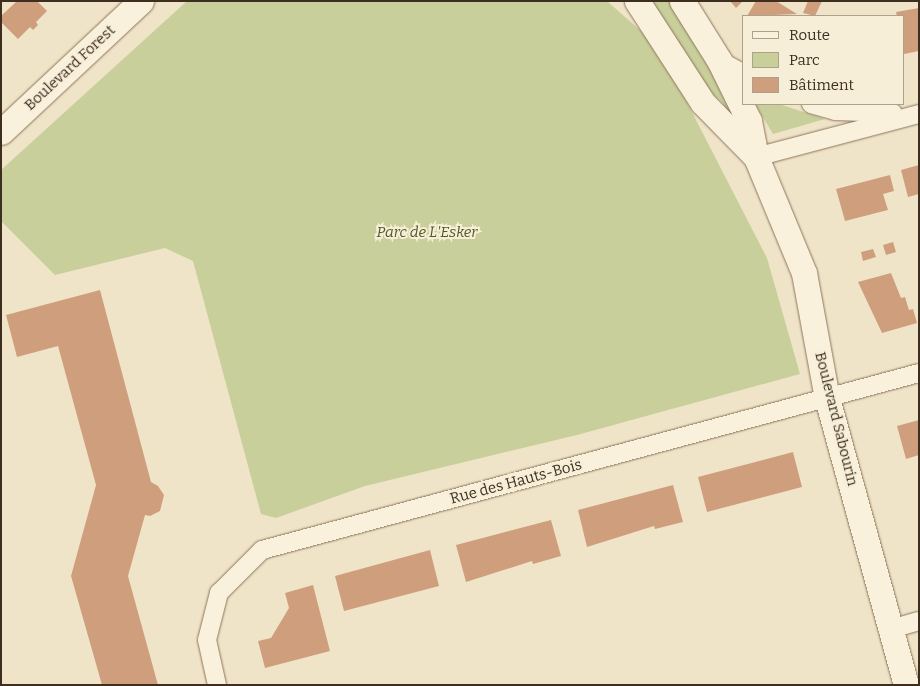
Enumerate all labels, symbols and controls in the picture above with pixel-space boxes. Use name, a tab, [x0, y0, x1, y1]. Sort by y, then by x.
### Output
legend	[742, 15, 905, 105]
street label: Boulevard Forest	[21, 21, 119, 115]
text: Route	[789, 26, 830, 44]
text: Parc	[789, 51, 820, 69]
text: Bâtiment	[789, 76, 854, 94]
park label: Parc de L'Esker	[377, 224, 477, 242]
street label: Boulevard Sabourin	[811, 350, 861, 488]
street label: Rue des Hauts-Bois	[448, 456, 584, 508]

